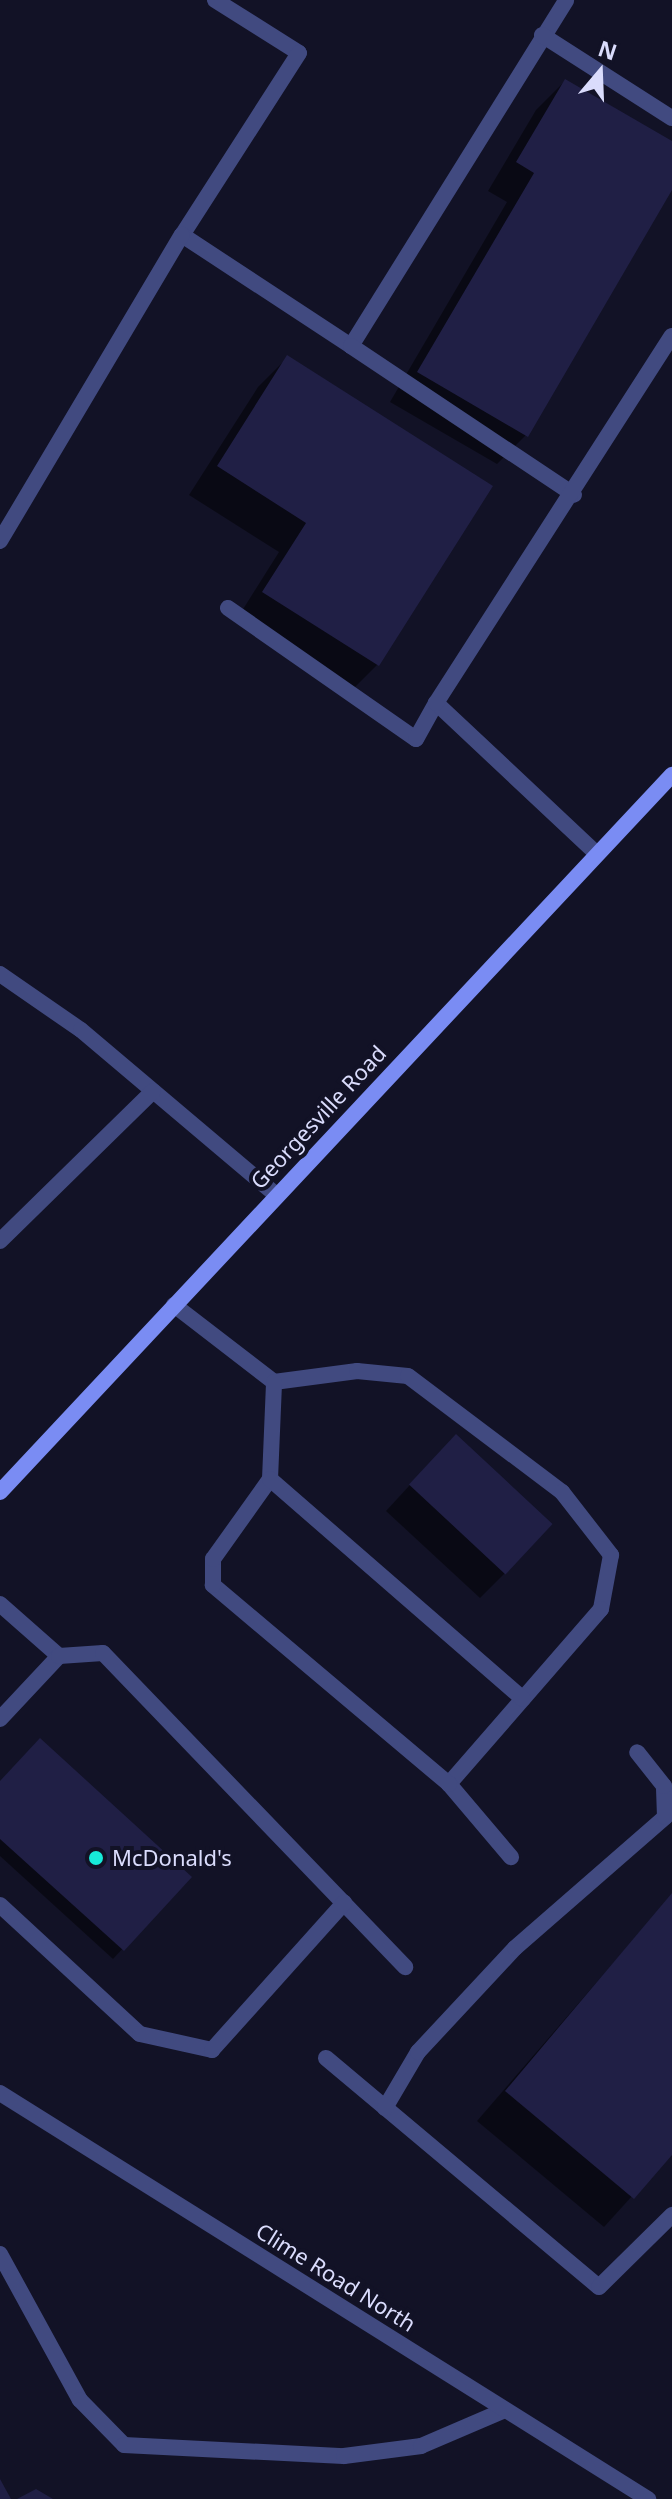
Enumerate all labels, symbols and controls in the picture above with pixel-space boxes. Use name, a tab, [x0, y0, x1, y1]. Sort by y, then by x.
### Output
north arrow	[560, 32, 640, 112]
text: N	[594, 32, 621, 66]
street label: Georgesville Road	[245, 1040, 391, 1194]
place label: McDonald's	[112, 1845, 232, 1871]
marker: McDonald's	[87, 1849, 105, 1867]
street label: Clime Road North	[251, 2217, 421, 2337]

